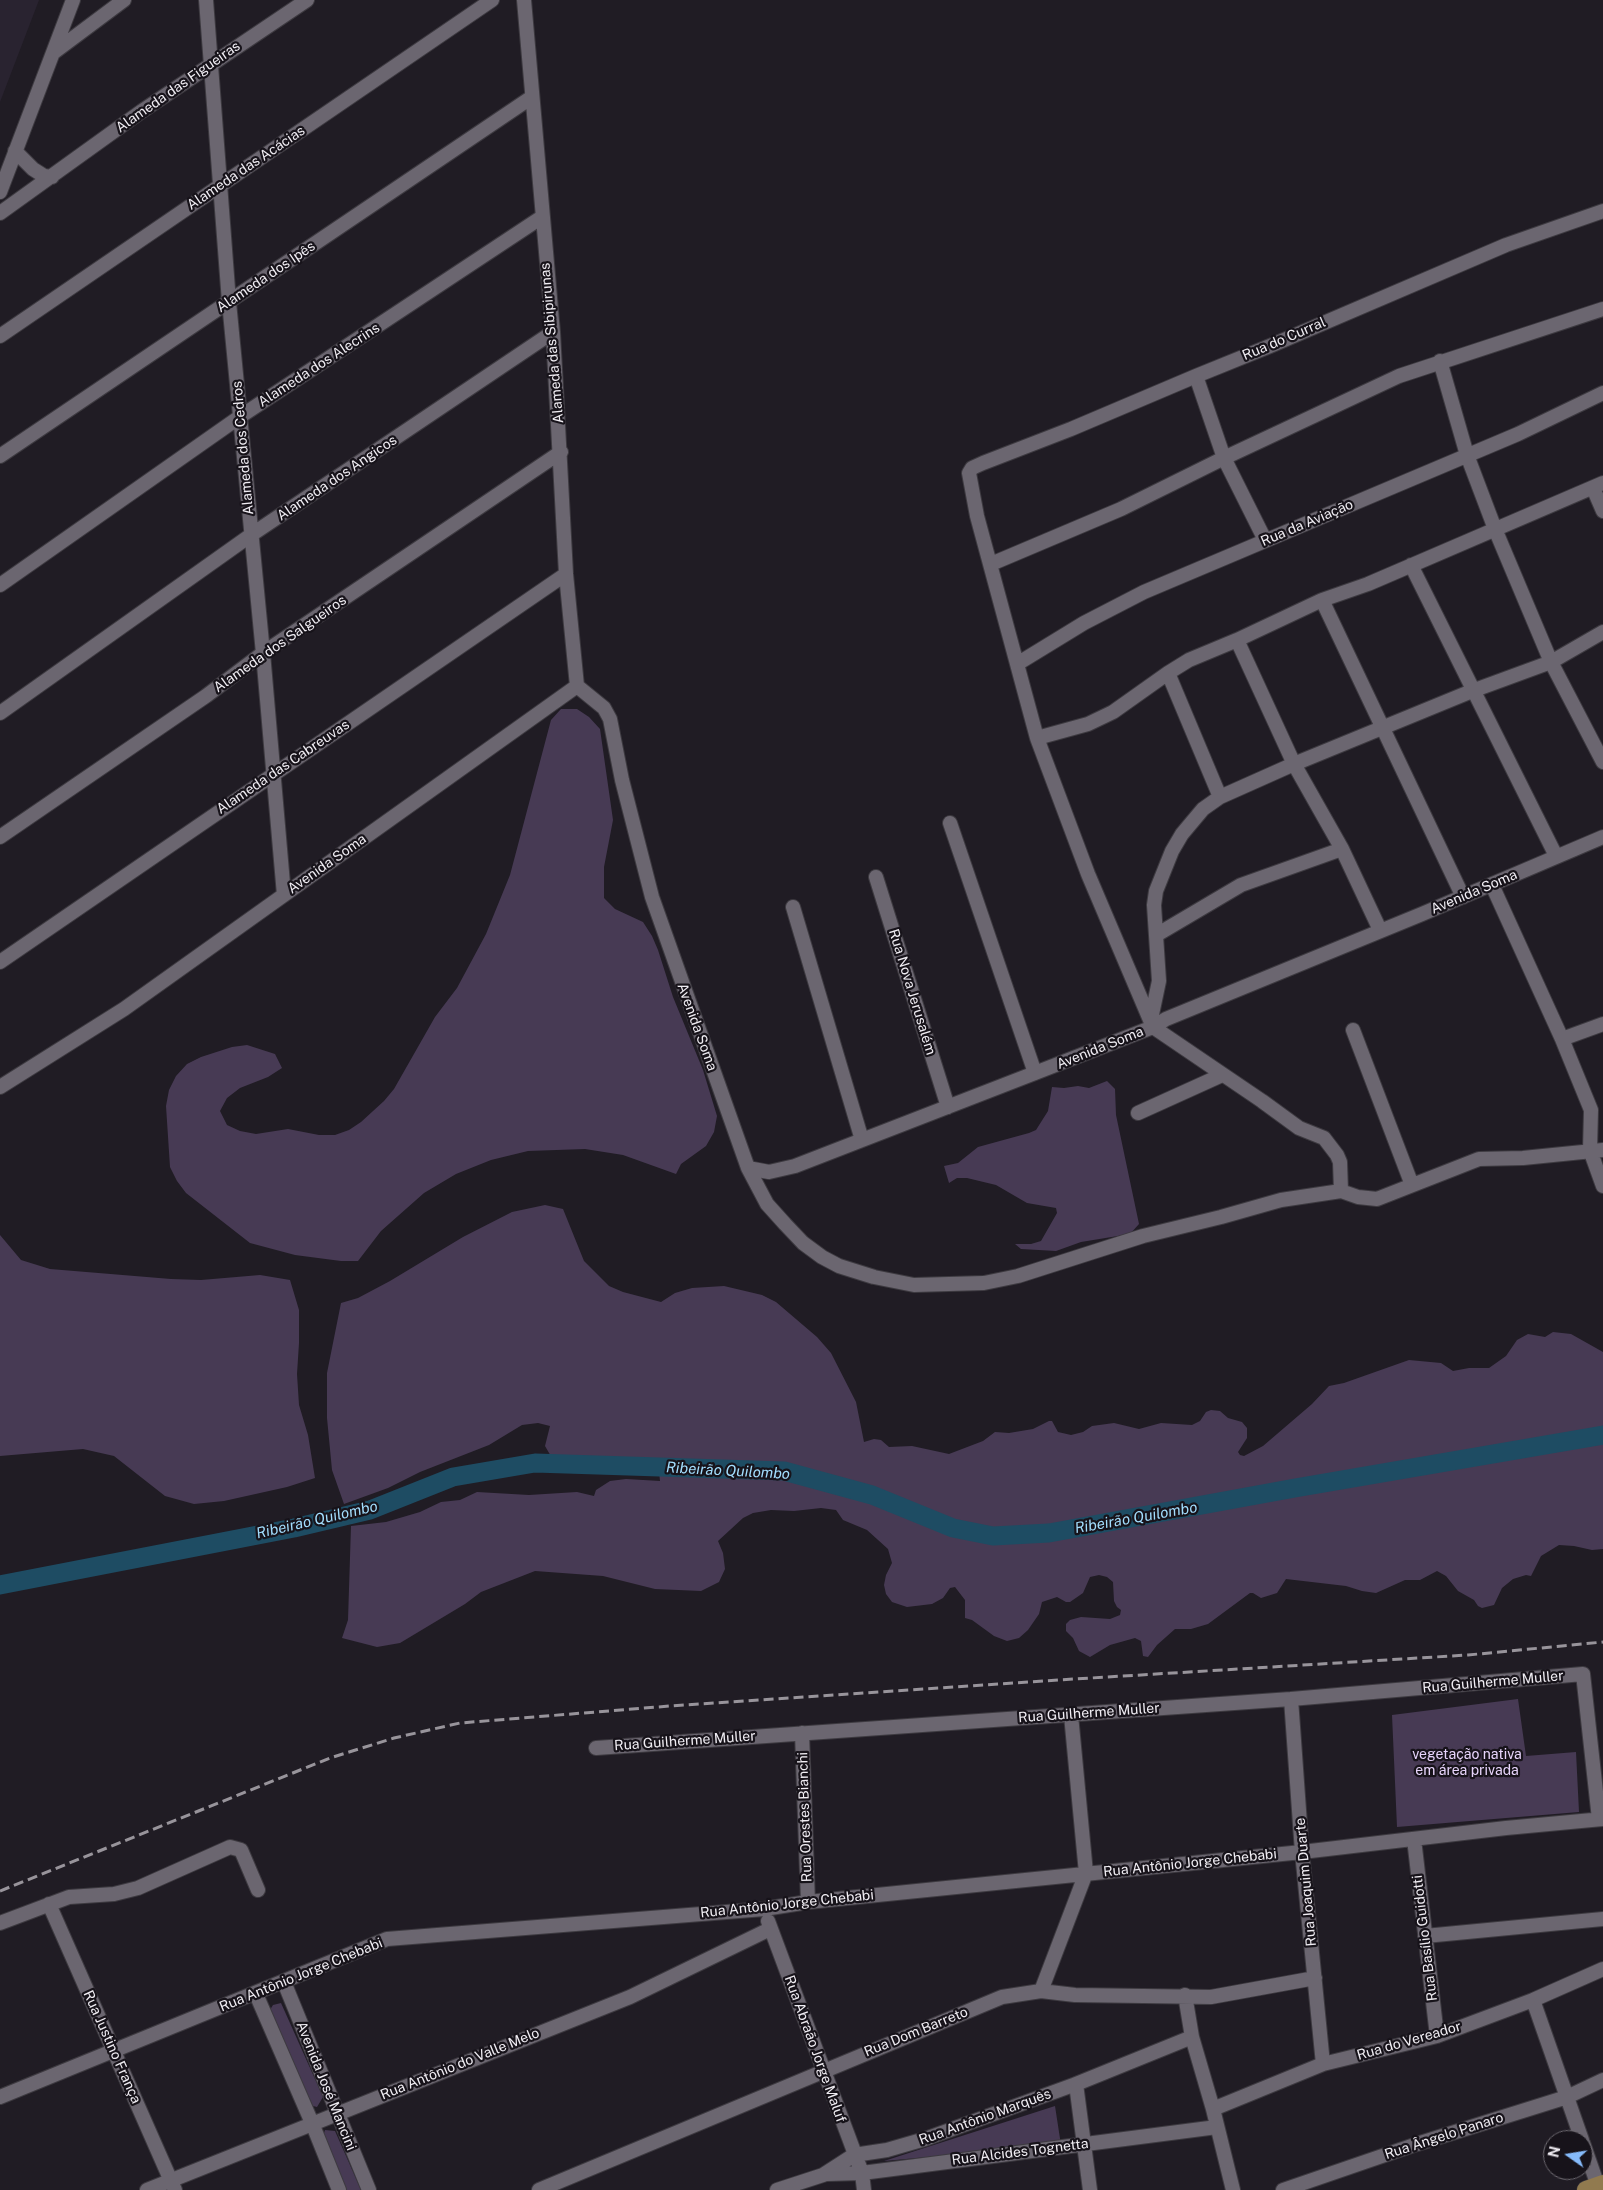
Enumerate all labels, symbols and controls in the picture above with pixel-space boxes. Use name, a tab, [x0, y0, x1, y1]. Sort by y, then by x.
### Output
street label: Alameda das Figueiras	[113, 38, 243, 136]
street label: Alameda das Acácias	[184, 122, 308, 214]
street label: Alameda dos Ipês	[213, 238, 319, 316]
street label: Alameda das Sibipirunas	[537, 262, 567, 424]
street label: Rua do Curral	[1240, 314, 1328, 364]
street label: Alameda dos Alecrins	[255, 319, 383, 411]
street label: Alameda dos Cedros	[229, 380, 257, 516]
street label: Alameda dos Angicos	[274, 432, 400, 524]
street label: Rua da Aviação	[1258, 496, 1356, 550]
street label: Alameda dos Salgueiros	[210, 592, 350, 696]
street label: Alameda das Cabreuvas	[213, 716, 353, 818]
street label: Avenida Soma	[284, 831, 370, 897]
street label: Avenida Soma	[1428, 866, 1520, 918]
street label: Rua Nova Jerusalém	[885, 927, 939, 1057]
street label: Avenida Soma	[673, 981, 721, 1073]
street label: Avenida Soma	[1054, 1023, 1146, 1073]
water label: Ribeirão Quilombo	[666, 1459, 790, 1483]
water label: Ribeirão Quilombo	[255, 1497, 379, 1543]
water label: Ribeirão Quilombo	[1073, 1498, 1199, 1538]
street label: Rua Guilherme Muller	[1422, 1667, 1564, 1697]
street label: Rua Guilherme Muller	[1018, 1700, 1160, 1726]
street label: Rua Guilherme Muller	[614, 1728, 756, 1754]
park label: vegetação nativa em área privada	[1412, 1747, 1522, 1780]
street label: Rua Orestes Bianchi	[794, 1752, 816, 1882]
street label: Rua Joaquim Duarte	[1292, 1817, 1320, 1947]
street label: Rua Antônio Jorge Chebabi	[1102, 1846, 1278, 1880]
street label: Rua Basílio Guidotti	[1409, 1874, 1441, 2002]
street label: Rua Antônio Jorge Chebabi	[699, 1887, 875, 1921]
street label: Rua Antônio Jorge Chebabi	[217, 1935, 385, 2015]
street label: Rua Abraão Jorge Maluf	[781, 1973, 849, 2125]
street label: Rua Justino França	[79, 1988, 145, 2106]
street label: Rua Dom Barreto	[862, 2004, 970, 2060]
street label: Rua do Vereador	[1355, 2018, 1463, 2064]
street label: Avenida José Mancini	[292, 2019, 360, 2153]
street label: Rua Antônio do Valle Melo	[378, 2024, 542, 2104]
street label: Rua Antônio Marquês	[917, 2085, 1053, 2149]
street label: Rua Ângelo Panaro	[1383, 2109, 1505, 2163]
north arrow	[1543, 2130, 1593, 2180]
street label: Rua Alcides Tognetta	[951, 2135, 1089, 2169]
text: N	[1545, 2145, 1563, 2159]

